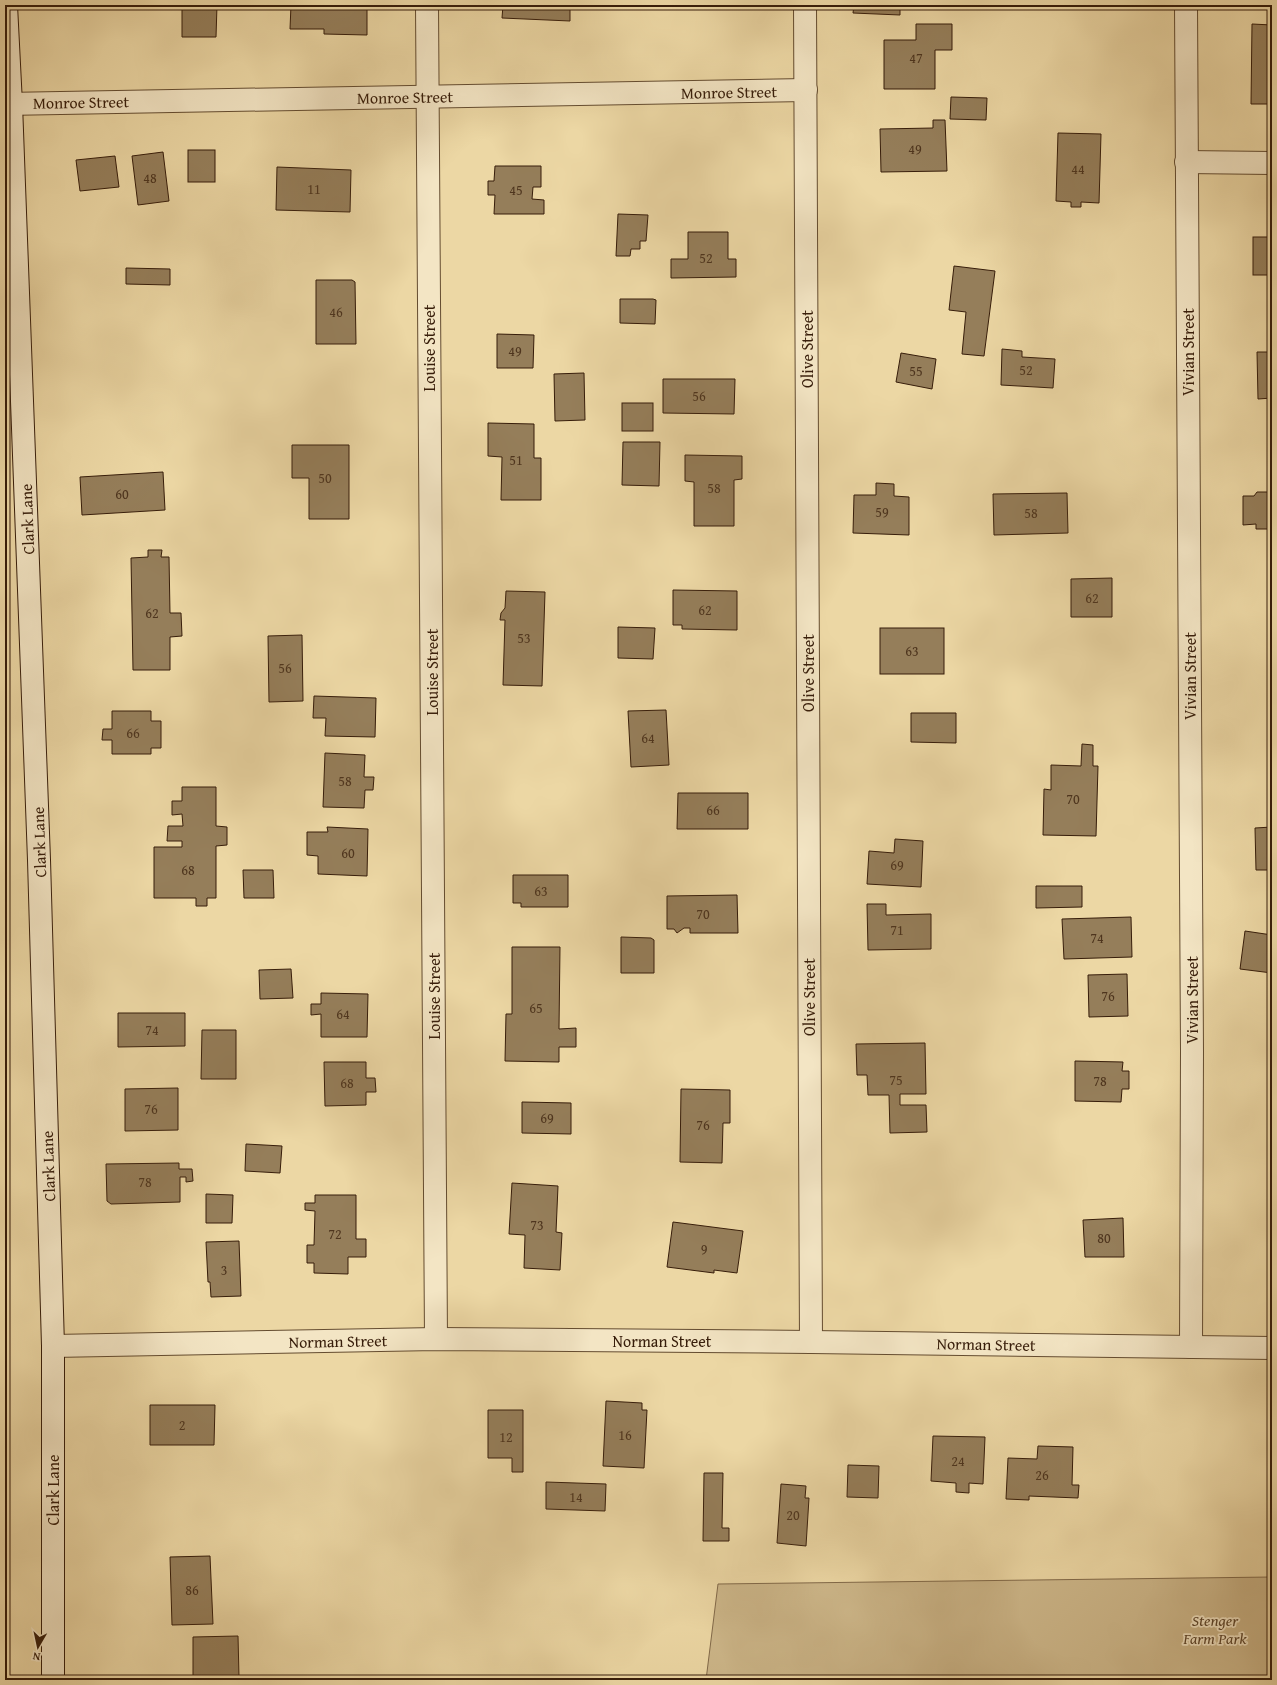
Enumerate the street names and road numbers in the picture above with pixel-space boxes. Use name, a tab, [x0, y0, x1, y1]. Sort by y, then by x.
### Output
street label: Monroe Street	[681, 79, 778, 105]
street label: Monroe Street	[357, 84, 454, 110]
street label: Monroe Street	[33, 89, 130, 115]
street label: Louise Street	[417, 304, 441, 391]
street label: Vivian Street	[1176, 308, 1200, 396]
street label: Olive Street	[795, 310, 819, 388]
street label: Clark Lane	[14, 483, 40, 555]
street label: Louise Street	[420, 628, 444, 715]
street label: Vivian Street	[1178, 632, 1202, 720]
street label: Olive Street	[796, 634, 820, 712]
street label: Clark Lane	[26, 806, 52, 878]
street label: Louise Street	[422, 952, 446, 1039]
street label: Vivian Street	[1180, 956, 1204, 1044]
street label: Olive Street	[797, 958, 821, 1036]
street label: Clark Lane	[35, 1130, 61, 1202]
street label: Norman Street	[288, 1328, 388, 1354]
street label: Norman Street	[613, 1329, 712, 1353]
street label: Norman Street	[936, 1331, 1036, 1357]
street label: Clark Lane	[41, 1455, 65, 1525]

